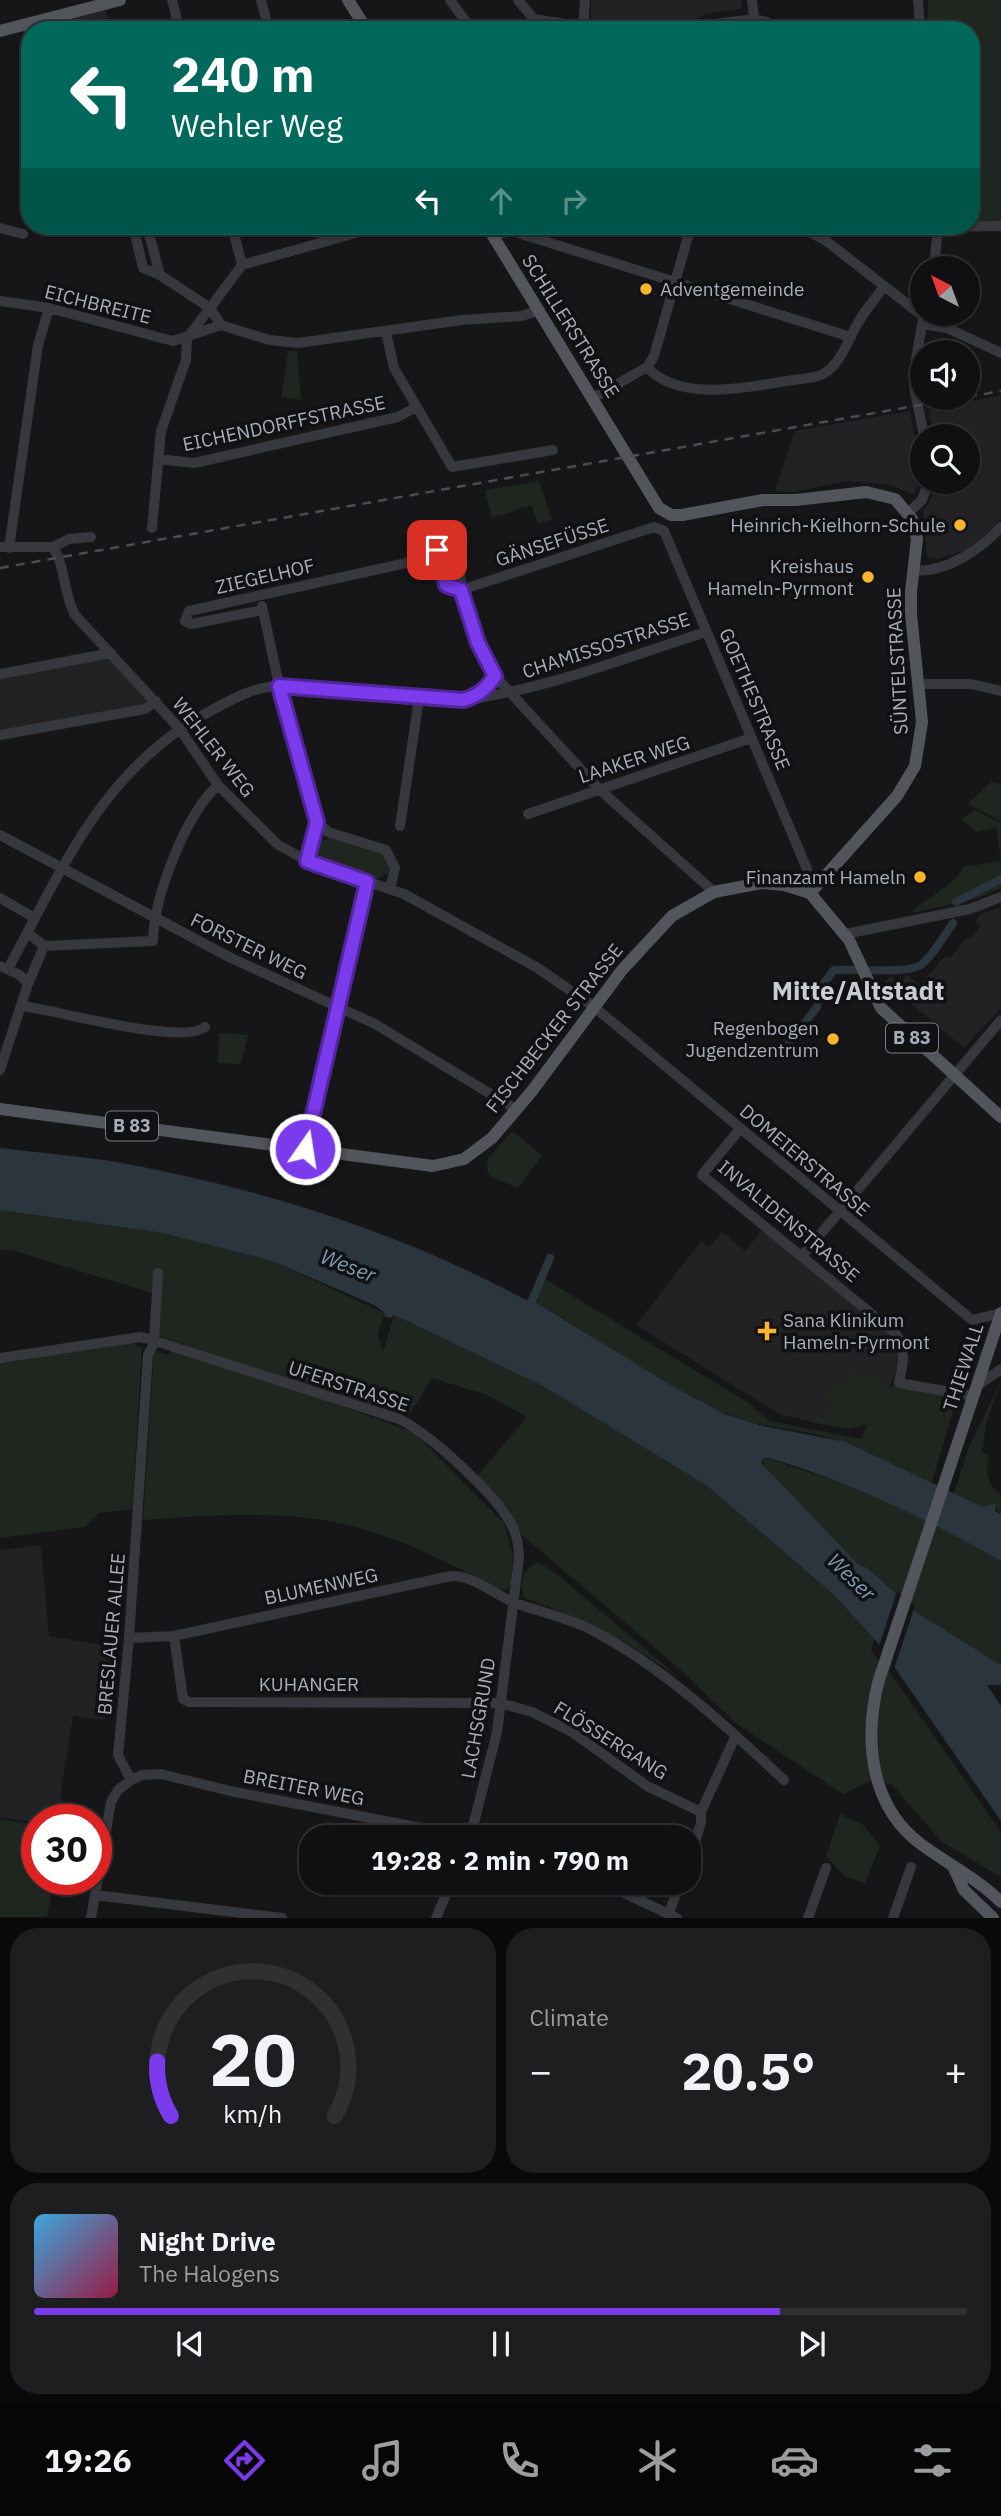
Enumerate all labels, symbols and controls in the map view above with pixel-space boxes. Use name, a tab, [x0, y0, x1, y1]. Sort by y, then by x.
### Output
text: 240 m	[171, 42, 315, 105]
icon: left	[56, 49, 147, 140]
text: Wehler Weg	[171, 104, 343, 146]
icon: left	[409, 182, 447, 220]
icon: ahead	[482, 182, 520, 220]
icon: right	[555, 182, 593, 220]
street label: SCHILLERSTRASSE	[517, 250, 625, 402]
north arrow	[910, 256, 980, 326]
map controls	[910, 256, 980, 494]
place label: Adventgemeinde	[660, 277, 804, 301]
street label: EICHBREITE	[42, 279, 154, 329]
marker: Adventgemeinde	[638, 281, 654, 297]
button: sound	[910, 340, 980, 410]
street label: EICHENDORFFSTRASSE	[180, 390, 388, 456]
button: search	[910, 424, 980, 494]
street label: GÄNSEFÜSSE	[492, 512, 612, 572]
place label: Heinrich-Kielhorn-Schule	[730, 513, 946, 537]
marker: Heinrich-Kielhorn-Schule	[952, 517, 968, 533]
pin	[407, 520, 467, 580]
icon: arrive	[418, 531, 456, 569]
street label: ZIEGELHOF	[213, 553, 317, 599]
place label: Kreishaus Hameln-Pyrmont	[707, 554, 854, 600]
marker: Kreishaus Hameln-Pyrmont	[860, 569, 876, 585]
street label: SÜNTELSTRASSE	[881, 587, 913, 735]
street label: CHAMISSOSTRASSE	[519, 607, 693, 683]
street label: GOETHESTRASSE	[714, 624, 796, 774]
street label: WEHLER WEG	[168, 692, 260, 802]
street label: LAAKER WEG	[575, 730, 693, 788]
place label: Finanzamt Hameln	[746, 865, 906, 889]
marker: Finanzamt Hameln	[912, 869, 928, 885]
street label: FORSTER WEG	[187, 907, 311, 985]
street label: FISCHBECKER STRASSE	[480, 938, 628, 1118]
district label: Mitte/Altstadt	[772, 973, 944, 1007]
place label: Regenbogen Jugendzentrum	[685, 1016, 819, 1062]
road number: B 83	[886, 1023, 938, 1052]
marker: Regenbogen Jugendzentrum	[825, 1031, 841, 1047]
street label: DOMEIERSTRASSE	[735, 1099, 875, 1221]
road number: B 83	[106, 1112, 158, 1140]
position arrow	[268, 1112, 342, 1186]
street label: INVALIDENSTRASSE	[713, 1155, 865, 1287]
water label: Weser	[317, 1242, 381, 1289]
place label: Sana Klinikum Hameln-Pyrmont	[783, 1308, 930, 1354]
street label: THIEWALL	[938, 1320, 988, 1414]
marker: Sana Klinikum Hameln-Pyrmont	[757, 1321, 777, 1341]
street label: UFERSTRASSE	[286, 1355, 412, 1417]
water label: Weser	[822, 1546, 883, 1607]
street label: BRESLAUER ALLEE	[92, 1552, 130, 1716]
street label: BLUMENWEG	[262, 1562, 380, 1610]
street label: LACHSGRUND	[456, 1656, 500, 1780]
street label: KUHANGER	[259, 1672, 359, 1696]
street label: FLÖSSERGANG	[550, 1695, 672, 1785]
street label: BREITER WEG	[241, 1763, 367, 1811]
speed limit sign: 30	[21, 1804, 112, 1895]
text: 19:28 · 2 min · 790 m	[371, 1843, 629, 1877]
text: Climate	[530, 2002, 609, 2032]
text: 20	[209, 2012, 296, 2107]
text: 20.5°	[681, 2037, 815, 2104]
text: −	[530, 2046, 552, 2095]
text: +	[944, 2046, 967, 2095]
text: km/h	[223, 2097, 282, 2130]
text: Night Drive	[139, 2224, 276, 2258]
text: The Halogens	[139, 2258, 280, 2288]
icon: previous	[171, 2325, 209, 2363]
icon: pause	[482, 2325, 520, 2363]
icon: next	[793, 2325, 831, 2363]
icon: directions	[220, 2436, 269, 2485]
icon: music	[358, 2436, 407, 2485]
icon: phone	[495, 2436, 544, 2485]
icon: climate	[633, 2436, 682, 2485]
icon: car	[770, 2436, 819, 2485]
icon: filters	[908, 2436, 957, 2485]
text: 19:26	[44, 2439, 132, 2481]

